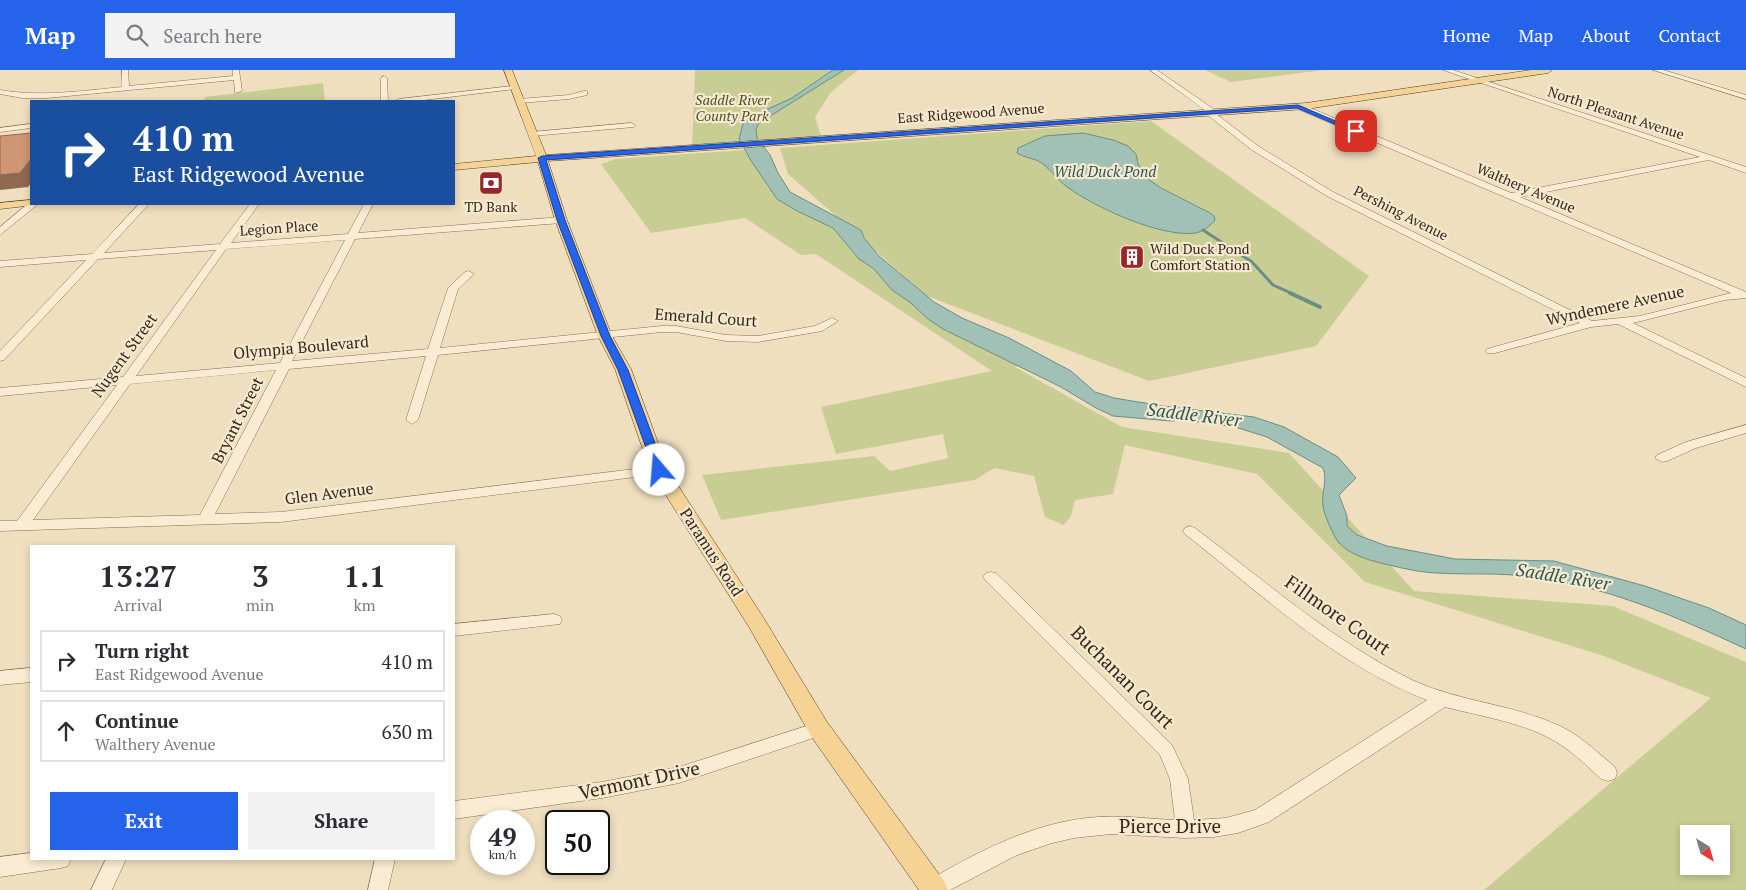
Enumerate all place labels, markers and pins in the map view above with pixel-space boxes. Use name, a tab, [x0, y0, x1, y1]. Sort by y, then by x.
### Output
pin	[1335, 110, 1377, 152]
bank icon: TD Bank	[478, 170, 504, 196]
place label: TD Bank	[464, 197, 518, 216]
place label: Wild Duck Pond Comfort Station	[1150, 239, 1251, 274]
building icon: Wild Duck Pond Comfort Station	[1119, 244, 1145, 270]

